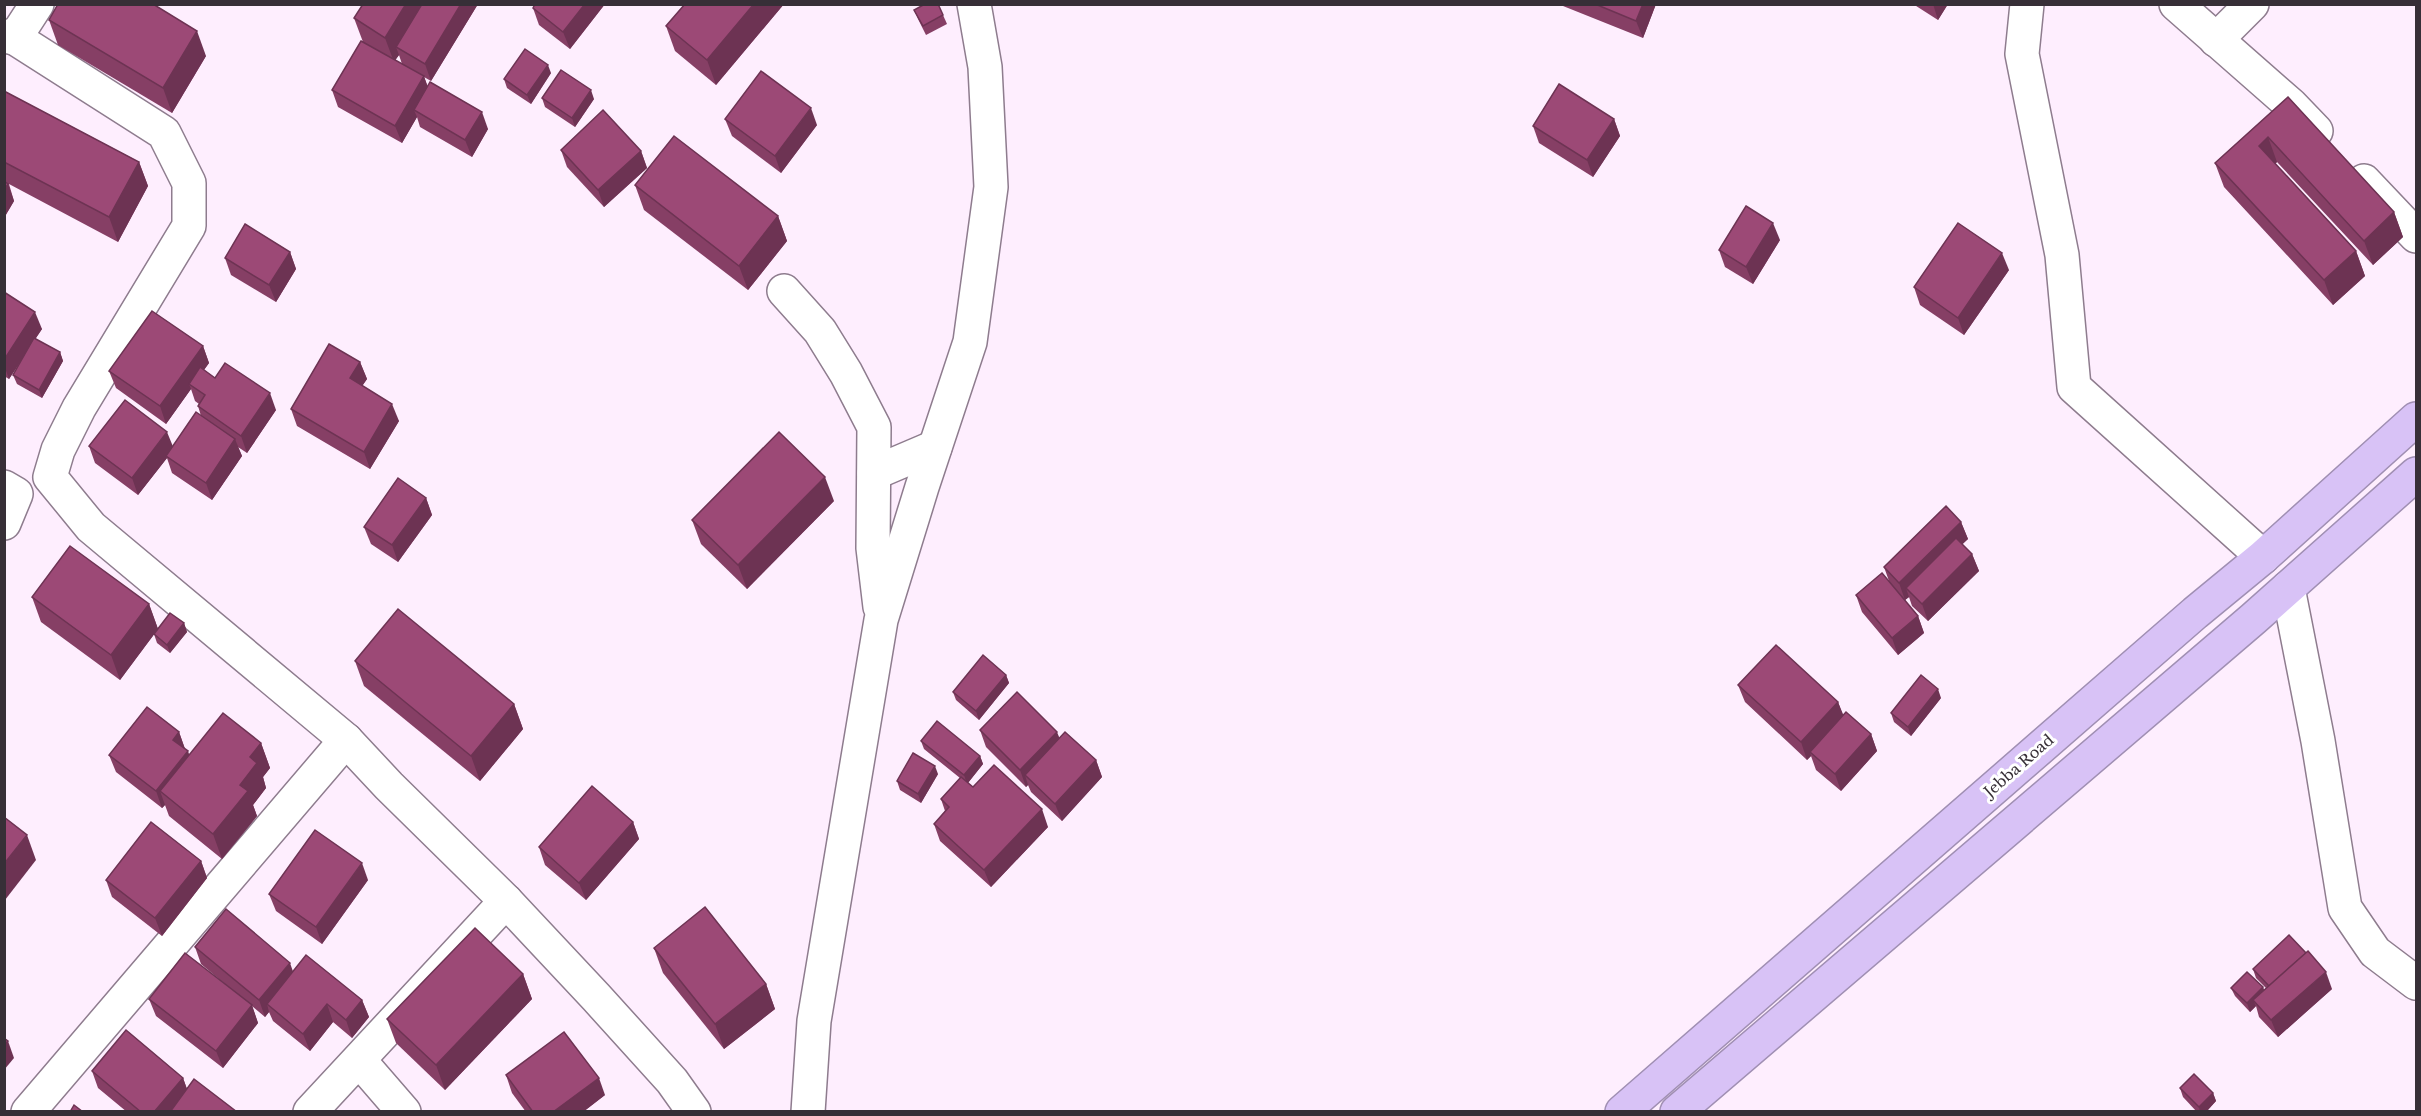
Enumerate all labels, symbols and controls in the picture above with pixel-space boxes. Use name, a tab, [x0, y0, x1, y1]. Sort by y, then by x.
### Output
street label: Jebba Road	[1978, 730, 2057, 802]

